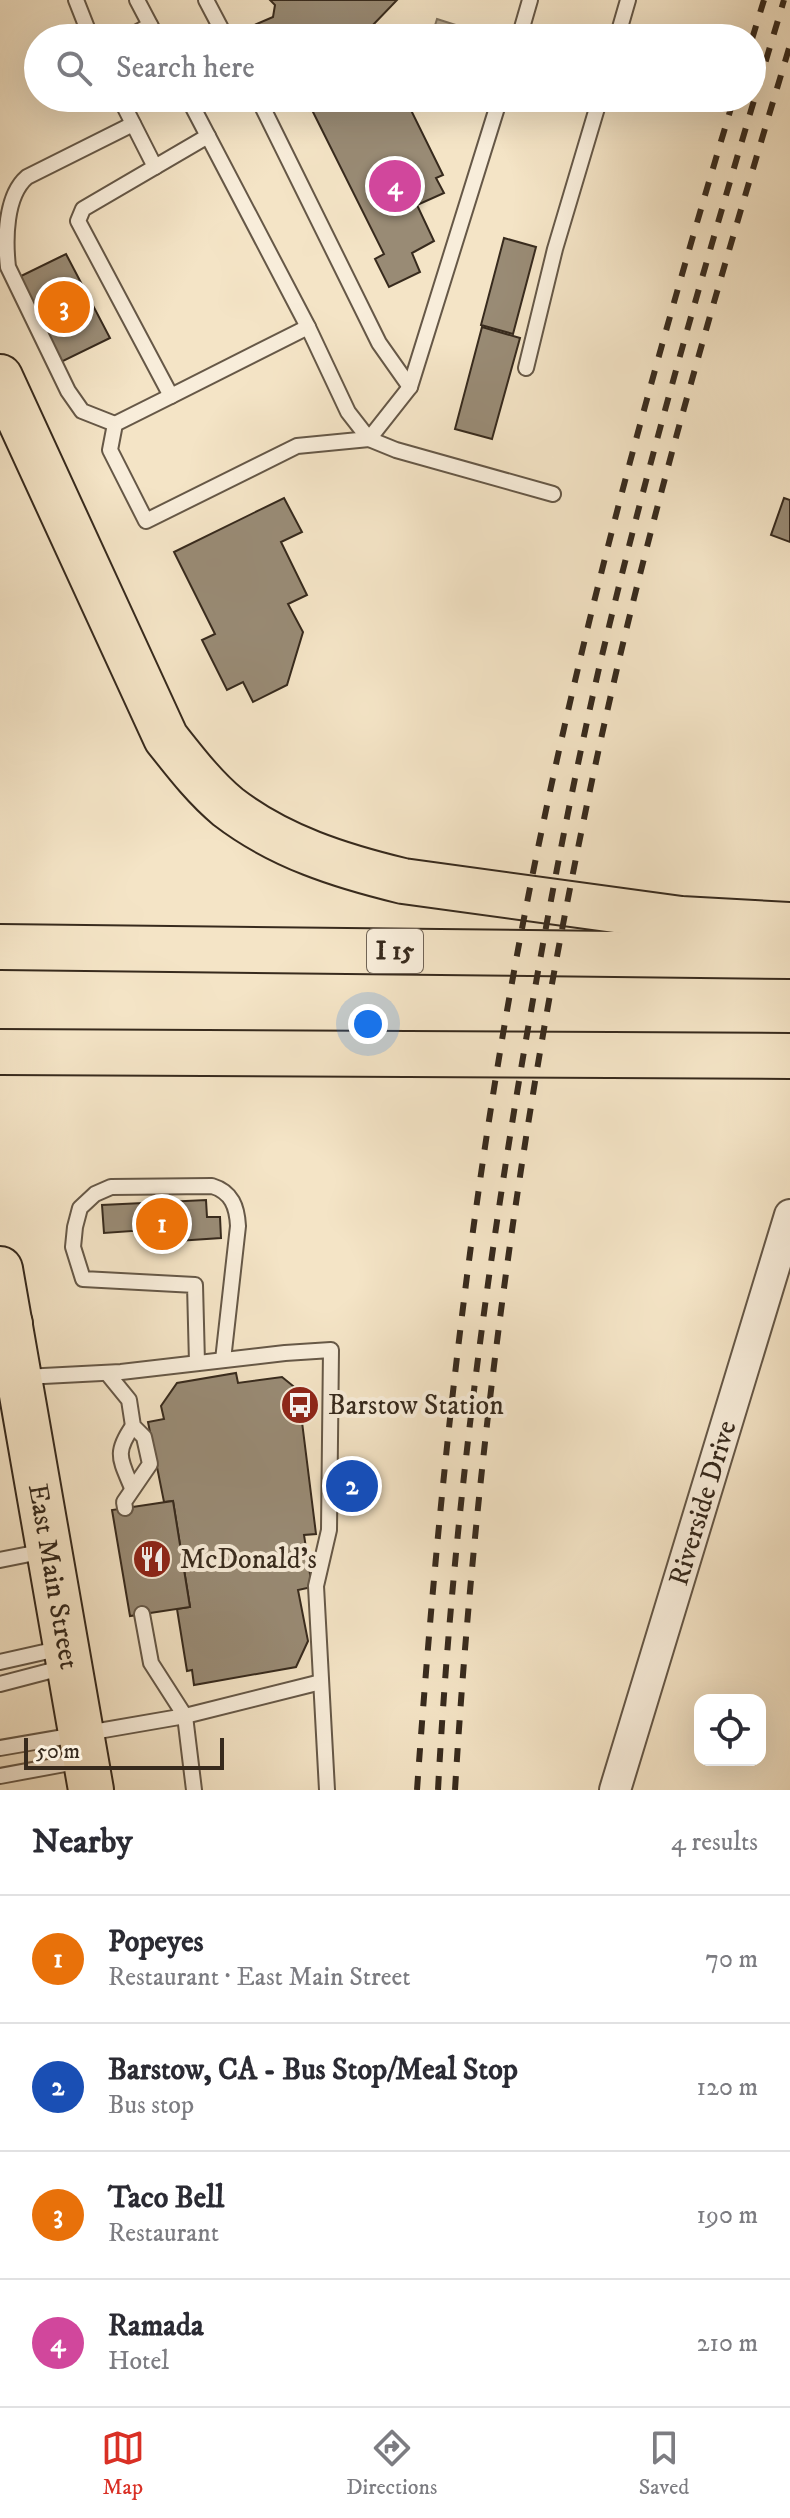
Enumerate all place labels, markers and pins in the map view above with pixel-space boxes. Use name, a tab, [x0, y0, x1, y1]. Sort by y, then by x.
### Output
pin: 4	[369, 156, 421, 216]
pin: 3	[38, 277, 90, 337]
pin: 1	[136, 1194, 188, 1254]
bus stop icon: Barstow Station	[279, 1384, 321, 1426]
place label: Barstow Station	[328, 1388, 504, 1423]
pin: 2	[326, 1456, 378, 1516]
restaurant icon: McDonald's	[131, 1538, 173, 1580]
place label: McDonald's	[180, 1542, 317, 1577]

